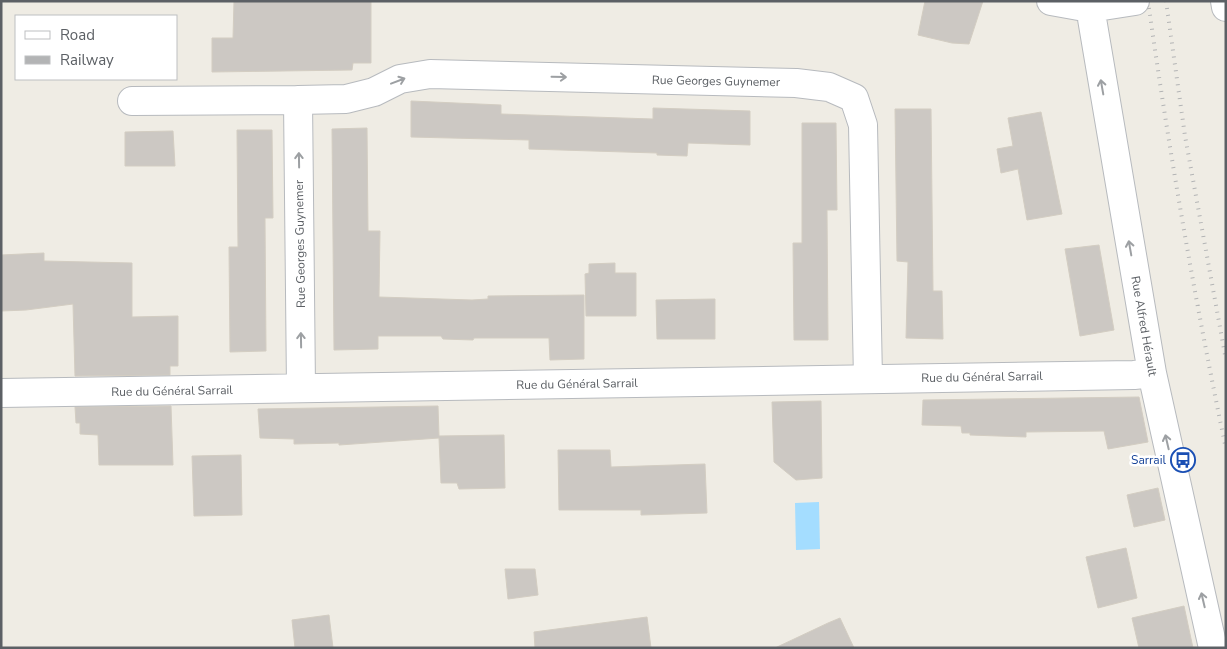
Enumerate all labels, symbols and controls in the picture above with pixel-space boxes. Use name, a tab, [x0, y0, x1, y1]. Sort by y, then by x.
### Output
legend	[15, 15, 178, 80]
text: Road	[60, 25, 95, 45]
text: Railway	[60, 50, 114, 70]
street label: Rue Georges Guynemer	[652, 72, 781, 90]
one-way arrow	[551, 73, 567, 82]
one-way arrow	[390, 76, 405, 85]
one-way arrow	[1097, 80, 1107, 96]
one-way arrow	[294, 152, 304, 168]
street label: Rue Georges Guynemer	[291, 179, 309, 308]
one-way arrow	[1124, 240, 1134, 256]
street label: Rue Alfred Hérault	[1127, 275, 1161, 378]
one-way arrow	[296, 332, 306, 348]
street label: Rue du Général Sarrail	[921, 368, 1043, 386]
street label: Rue du Général Sarrail	[516, 375, 638, 393]
street label: Rue du Général Sarrail	[111, 382, 233, 400]
one-way arrow	[1162, 434, 1171, 450]
bus stop icon: Sarrail	[1170, 447, 1196, 473]
place label: Sarrail	[1131, 452, 1166, 468]
one-way arrow	[1197, 593, 1207, 609]

